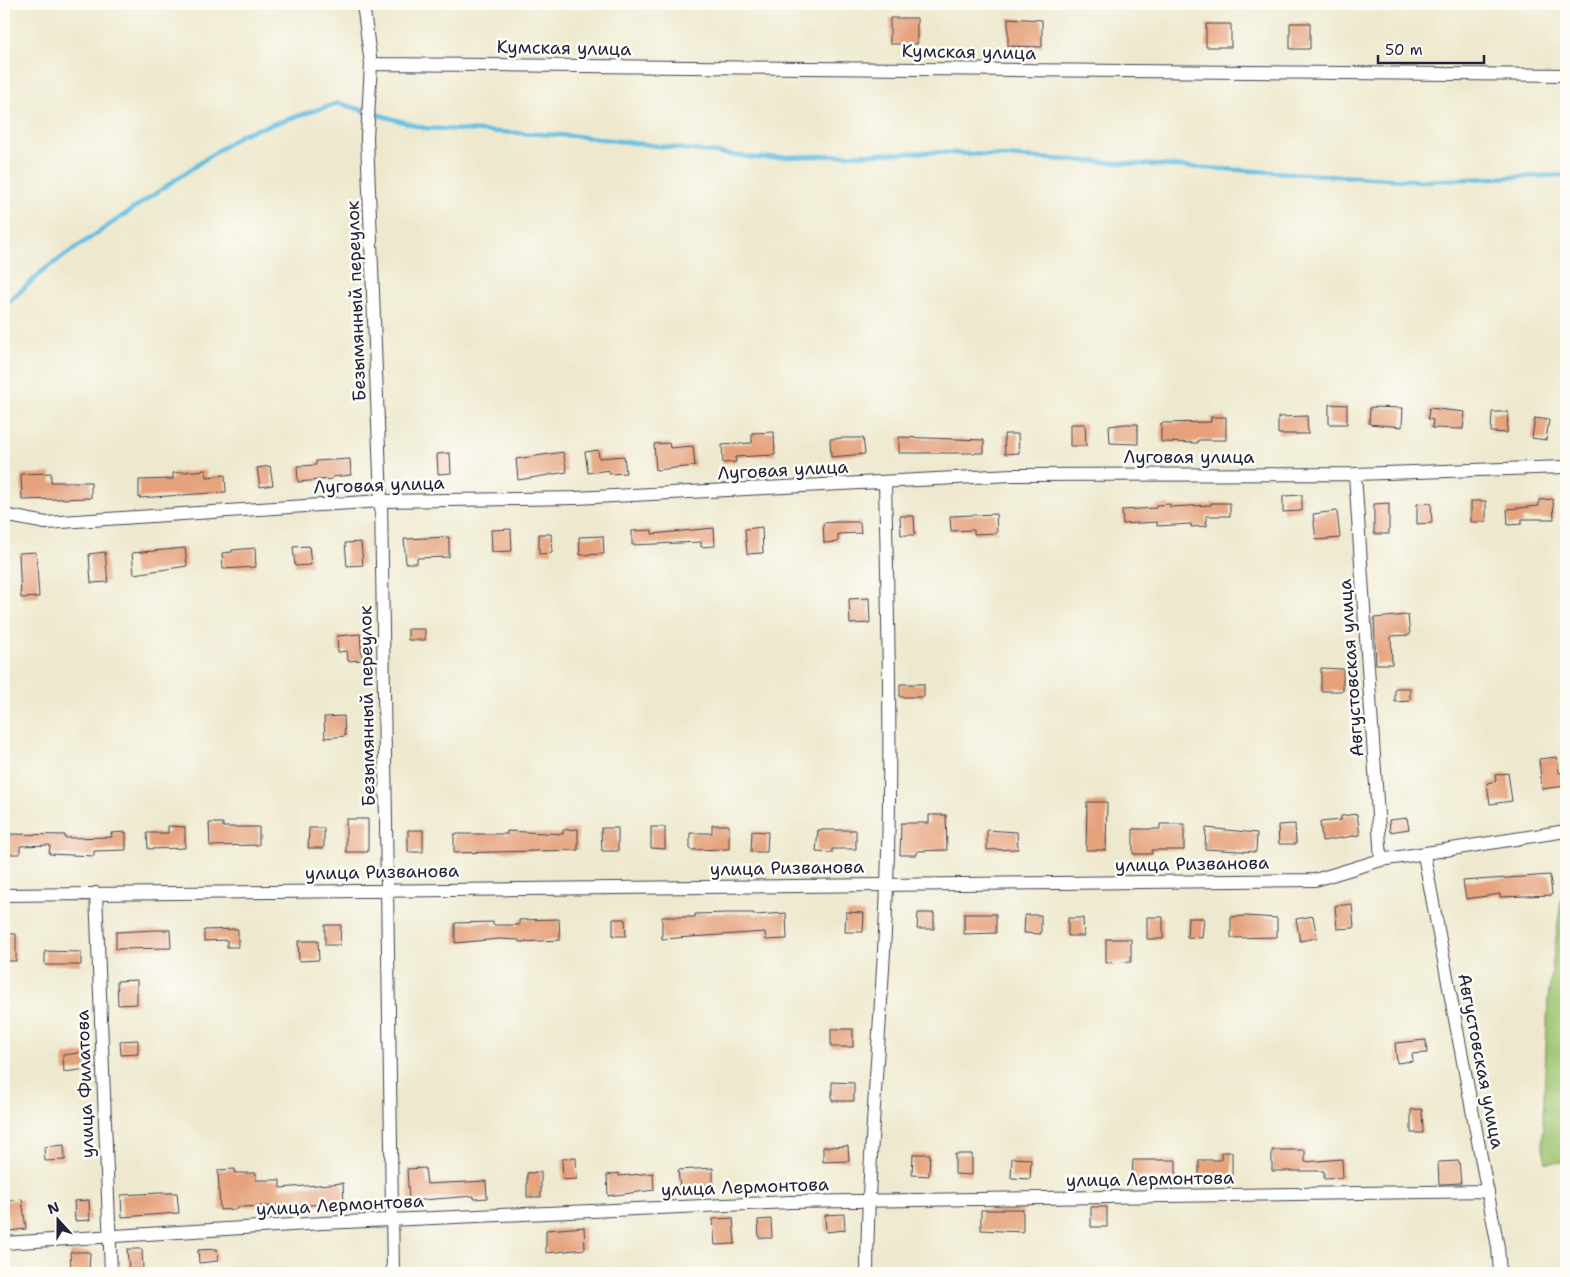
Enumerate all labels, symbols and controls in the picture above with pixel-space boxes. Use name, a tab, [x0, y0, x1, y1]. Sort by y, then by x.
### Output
scale bar	[1378, 32, 1484, 64]
street label: Кумская улица	[496, 35, 632, 61]
street label: Кумская улица	[901, 39, 1037, 65]
text: 50 m	[1385, 40, 1423, 60]
street label: Безымянный переулок	[340, 200, 372, 402]
street label: Луговая улица	[1123, 445, 1255, 469]
street label: Луговая улица	[717, 455, 849, 485]
street label: Луговая улица	[313, 471, 445, 499]
street label: Августовская улица	[1333, 578, 1369, 758]
street label: Безымянный переулок	[353, 605, 381, 807]
street label: улица Ризванова	[1115, 851, 1269, 877]
street label: улица Ризванова	[710, 855, 864, 881]
street label: улица Ризванова	[305, 859, 459, 885]
street label: Августовская улица	[1452, 971, 1510, 1151]
street label: улица Филатова	[70, 1009, 100, 1159]
street label: улица Лермонтова	[1066, 1166, 1234, 1192]
street label: улица Лермонтова	[661, 1172, 829, 1202]
street label: улица Лермонтова	[255, 1189, 425, 1221]
north arrow	[32, 1194, 82, 1244]
text: N	[45, 1197, 62, 1218]

